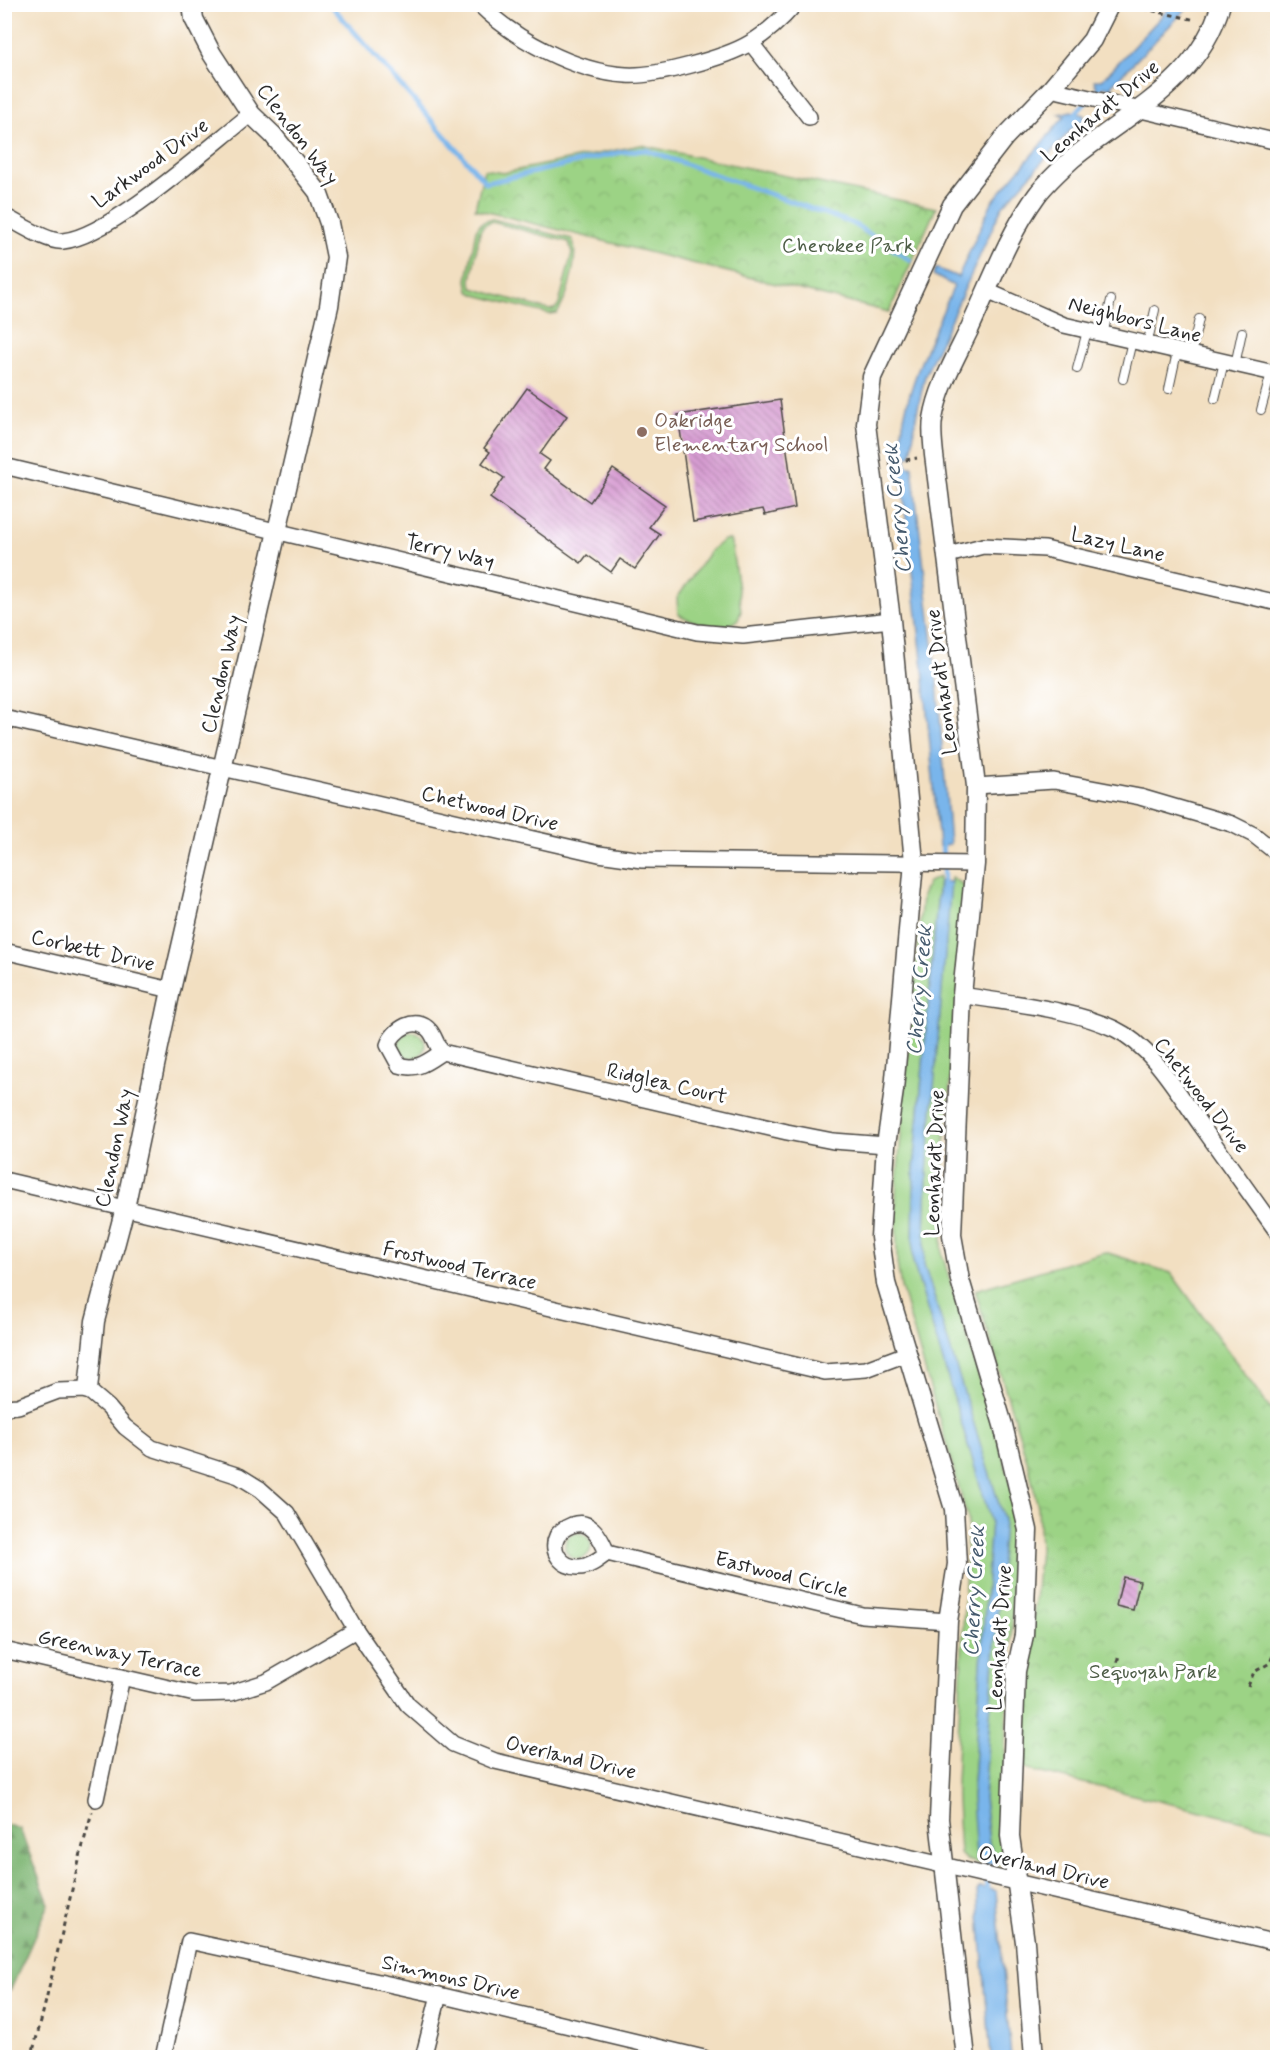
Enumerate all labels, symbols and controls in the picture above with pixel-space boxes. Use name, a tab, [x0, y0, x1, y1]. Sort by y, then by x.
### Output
street label: Leonhardt Drive	[1036, 54, 1166, 170]
street label: Clendon Way	[250, 78, 345, 191]
street label: Larkwood Drive	[87, 112, 214, 216]
park label: Cherokee Park	[782, 232, 914, 260]
street label: Neighbors Lane	[1065, 290, 1204, 350]
place label: Oakridge Elementary School	[654, 407, 829, 459]
marker: Oakridge Elementary School	[635, 425, 649, 439]
water label: Cherry Creek	[877, 441, 919, 575]
street label: Lazy Lane	[1068, 521, 1167, 569]
street label: Terry Way	[402, 528, 497, 576]
street label: Leonhardt Drive	[919, 607, 965, 756]
street label: Clendon Way	[195, 612, 249, 736]
street label: Chetwood Drive	[418, 780, 561, 838]
water label: Cherry Creek	[900, 922, 940, 1056]
street label: Corbett Drive	[28, 923, 157, 979]
street label: Chetwood Drive	[1147, 1032, 1255, 1159]
street label: Ridglea Court	[604, 1057, 730, 1112]
street label: Clendon Way	[89, 1086, 141, 1210]
street label: Leonhardt Drive	[918, 1089, 952, 1237]
street label: Frostwood Terrace	[380, 1235, 539, 1297]
water label: Cherry Creek	[958, 1524, 992, 1657]
street label: Eastwood Circle	[712, 1545, 851, 1605]
street label: Leonhardt Drive	[981, 1564, 1019, 1712]
street label: Greenway Terrace	[35, 1623, 205, 1685]
park label: Sequoyah Park	[1089, 1658, 1217, 1686]
street label: Overland Drive	[503, 1729, 639, 1787]
street label: Overland Drive	[976, 1839, 1112, 1897]
street label: Simmons Drive	[379, 1948, 523, 2007]

